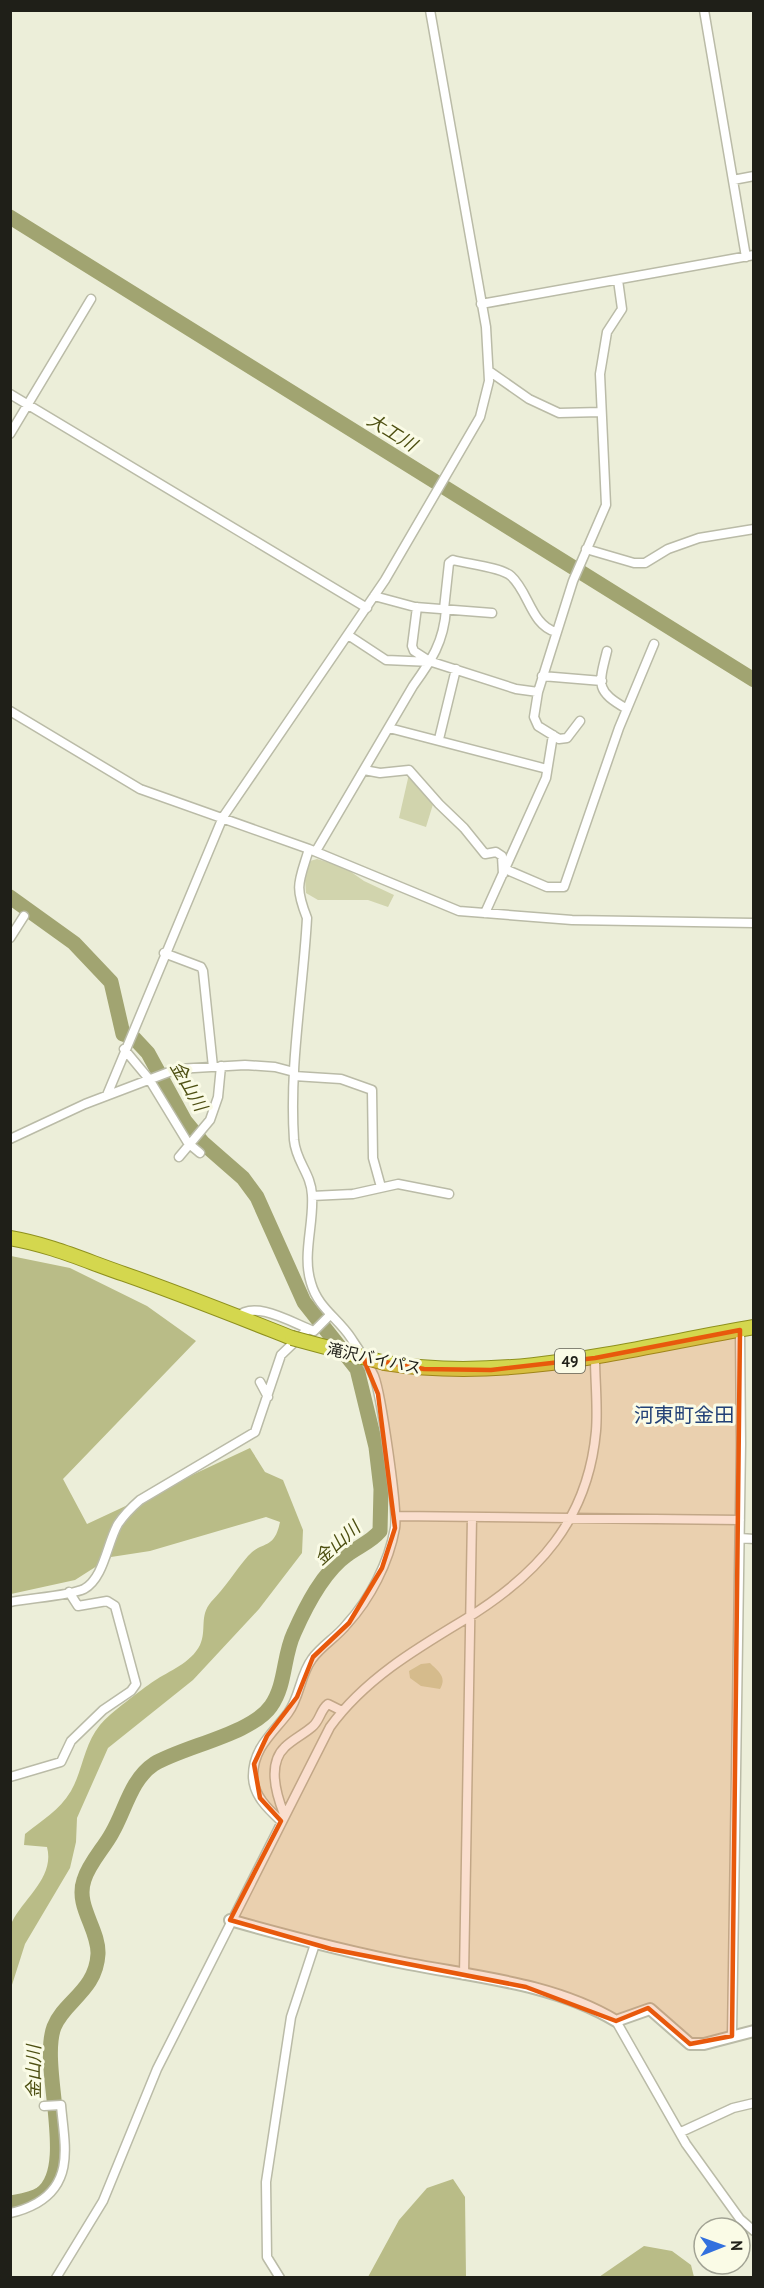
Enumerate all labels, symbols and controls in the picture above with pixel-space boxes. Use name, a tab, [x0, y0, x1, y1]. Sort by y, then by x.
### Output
water label: 大工川	[363, 408, 423, 457]
water label: 金山川	[166, 1057, 213, 1117]
street label: 滝沢バイパス	[325, 1338, 423, 1378]
road number: 49	[555, 1349, 585, 1373]
district label: 河東町金田	[634, 1402, 734, 1428]
water label: 金山川	[309, 1515, 366, 1570]
water label: 金山川	[22, 2043, 45, 2099]
north arrow	[692, 2216, 752, 2276]
text: N	[727, 2240, 747, 2251]

